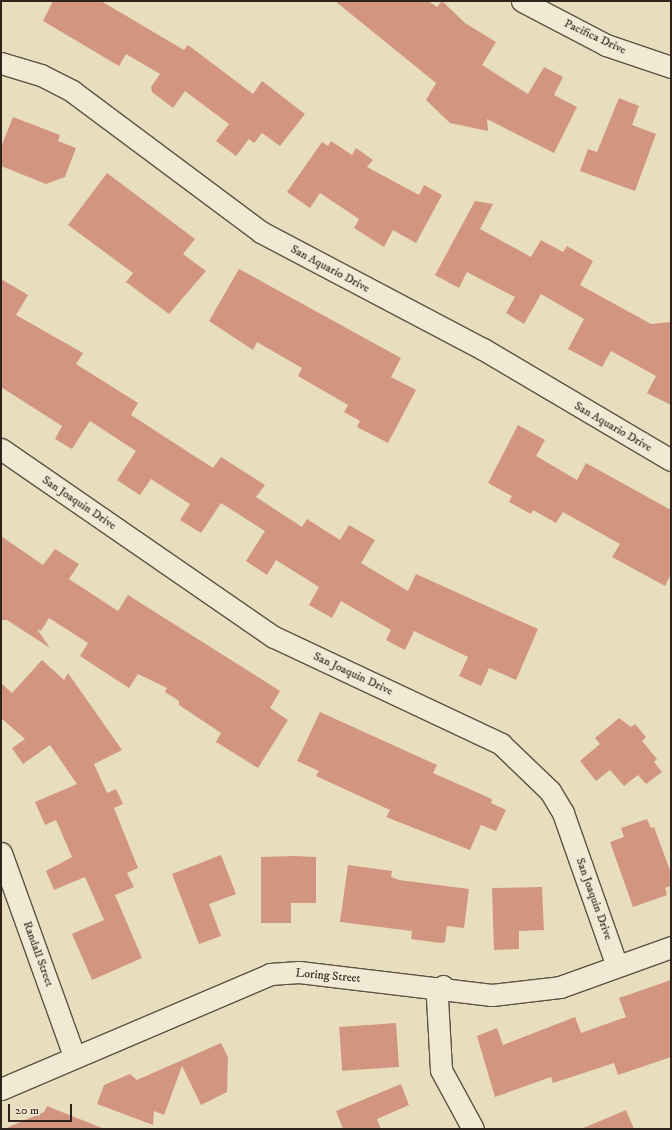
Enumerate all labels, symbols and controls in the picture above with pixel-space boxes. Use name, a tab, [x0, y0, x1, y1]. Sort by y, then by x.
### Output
street label: Pacifica Drive	[562, 16, 628, 58]
street label: San Aquario Drive	[288, 242, 372, 296]
street label: San Aquario Drive	[572, 399, 654, 455]
street label: San Joaquin Drive	[39, 473, 119, 533]
street label: San Joaquin Drive	[311, 649, 395, 699]
street label: San Joaquin Drive	[573, 856, 615, 942]
street label: Randall Street	[20, 919, 56, 989]
street label: Loring Street	[295, 966, 361, 986]
scale bar	[10, 1096, 74, 1122]
text: 20 m	[15, 1103, 39, 1118]

